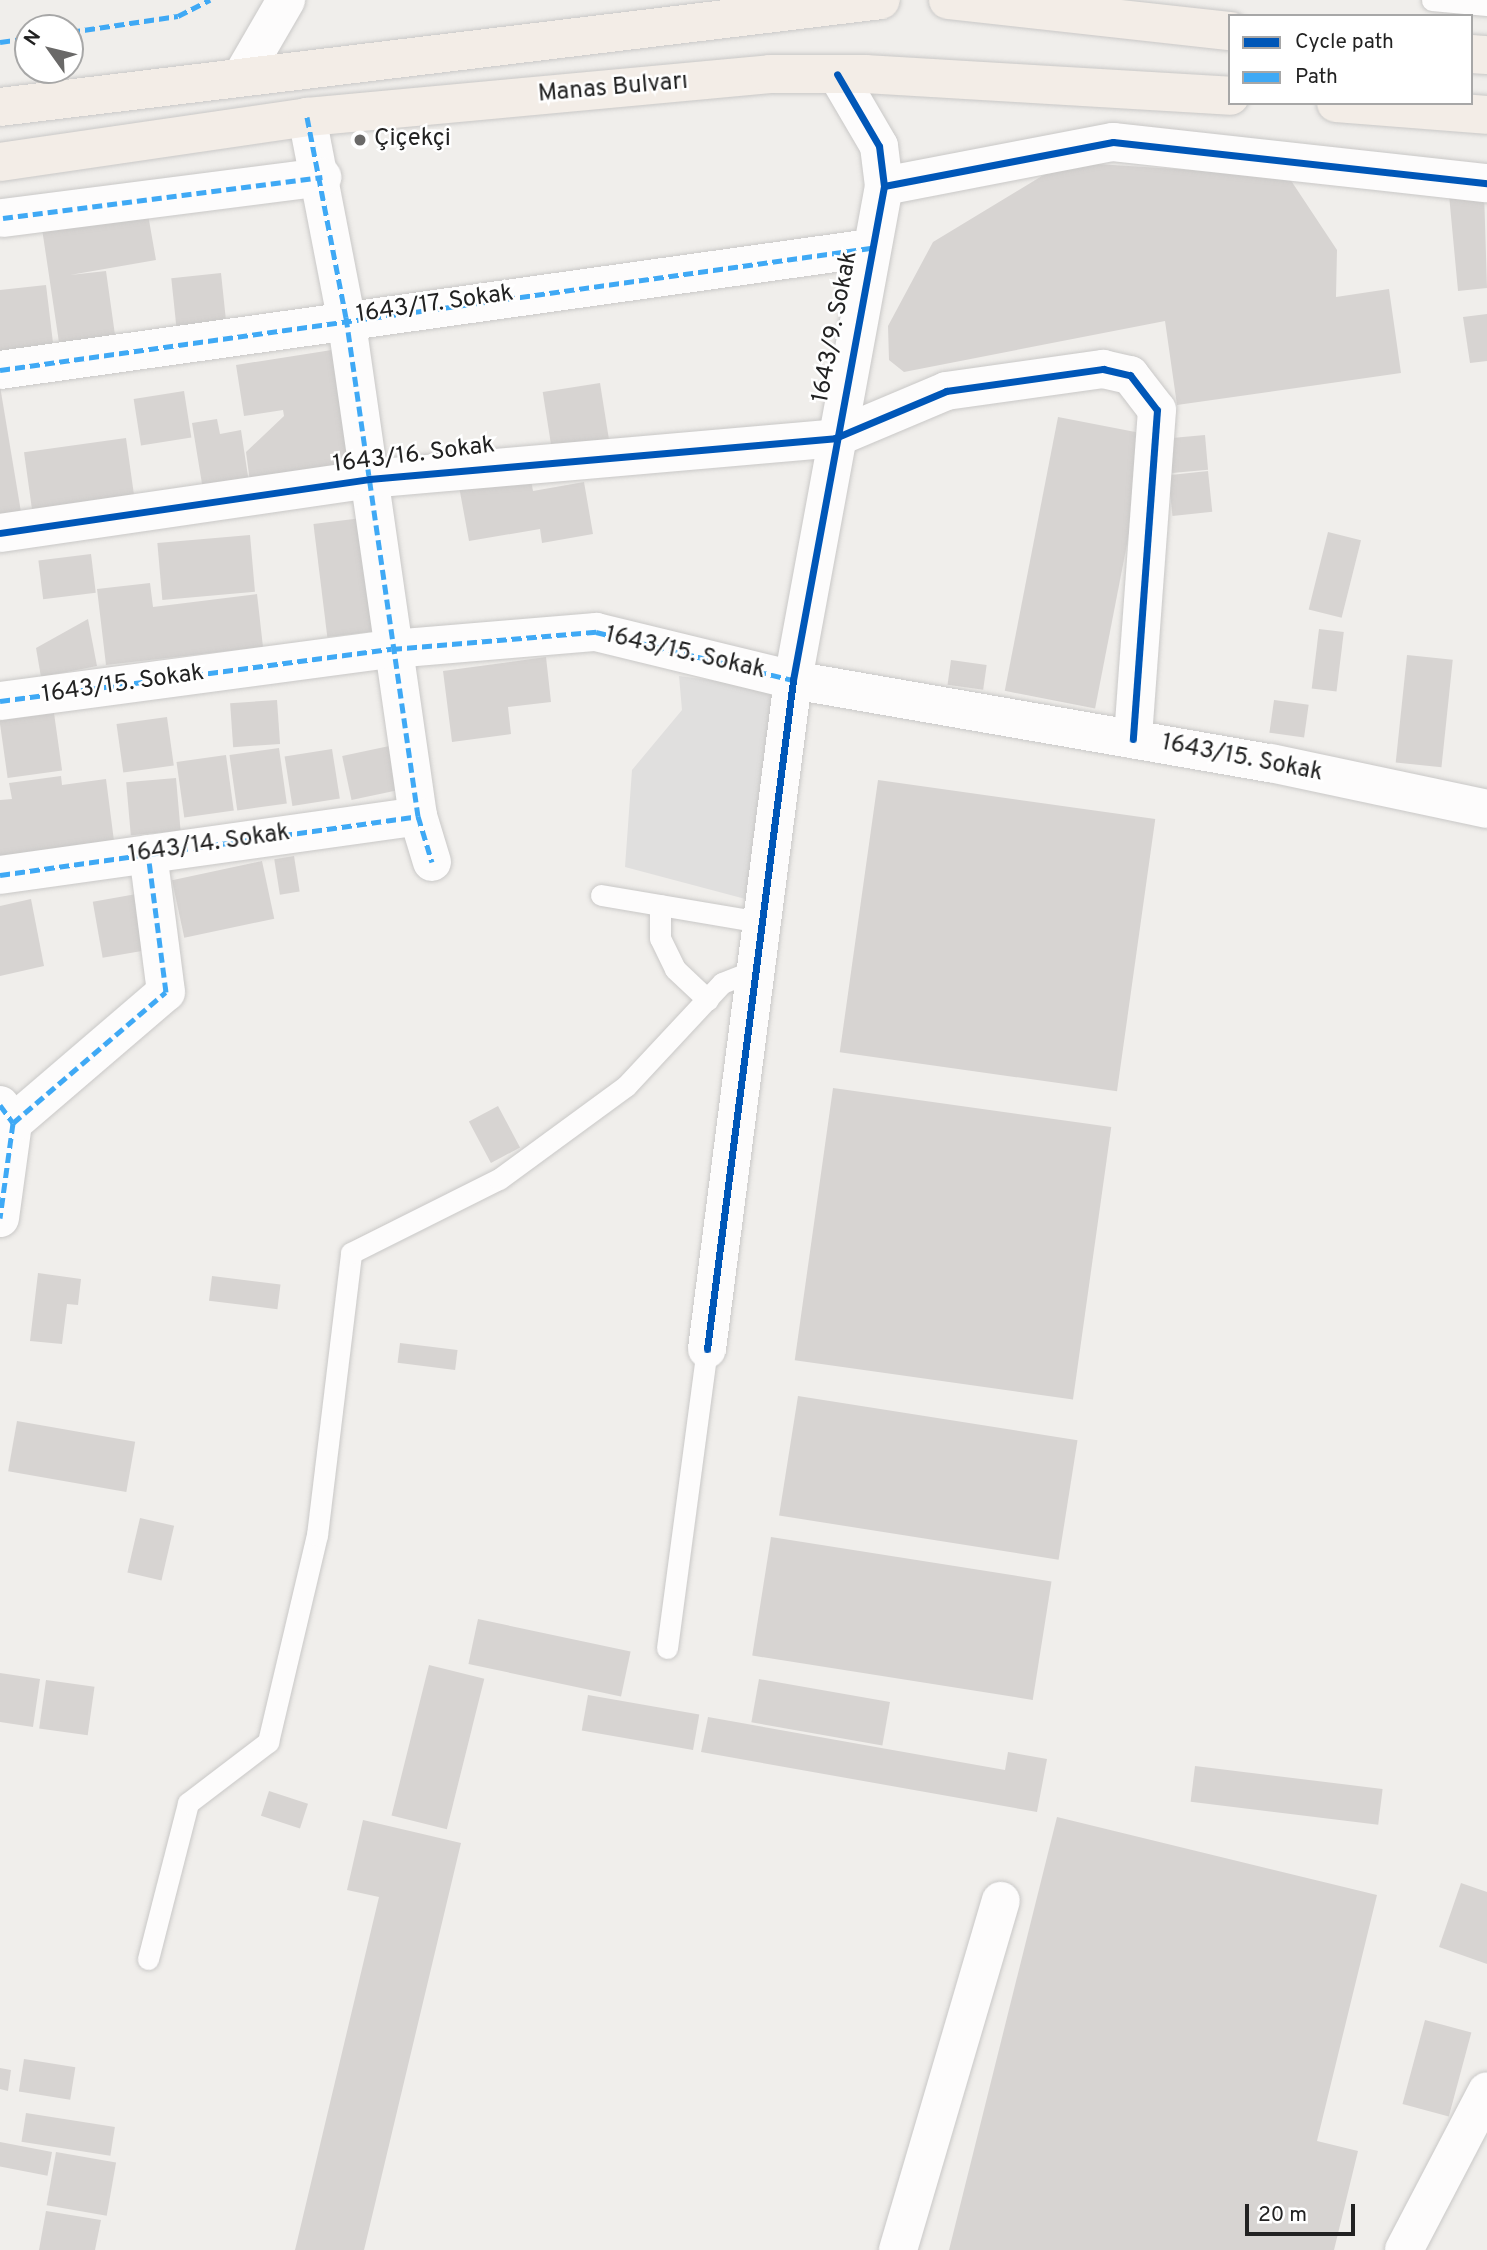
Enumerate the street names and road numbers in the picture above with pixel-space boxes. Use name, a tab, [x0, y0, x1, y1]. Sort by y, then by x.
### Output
street label: Manas Bulvarı	[537, 68, 689, 110]
street label: 1643/9. Sokak	[807, 249, 865, 405]
street label: 1643/17. Sokak	[354, 280, 516, 330]
street label: 1643/16. Sokak	[331, 432, 497, 480]
street label: 1643/15. Sokak	[602, 622, 768, 686]
street label: 1643/15. Sokak	[40, 659, 206, 711]
street label: 1643/15. Sokak	[1159, 729, 1325, 789]
street label: 1643/14. Sokak	[126, 819, 292, 871]

